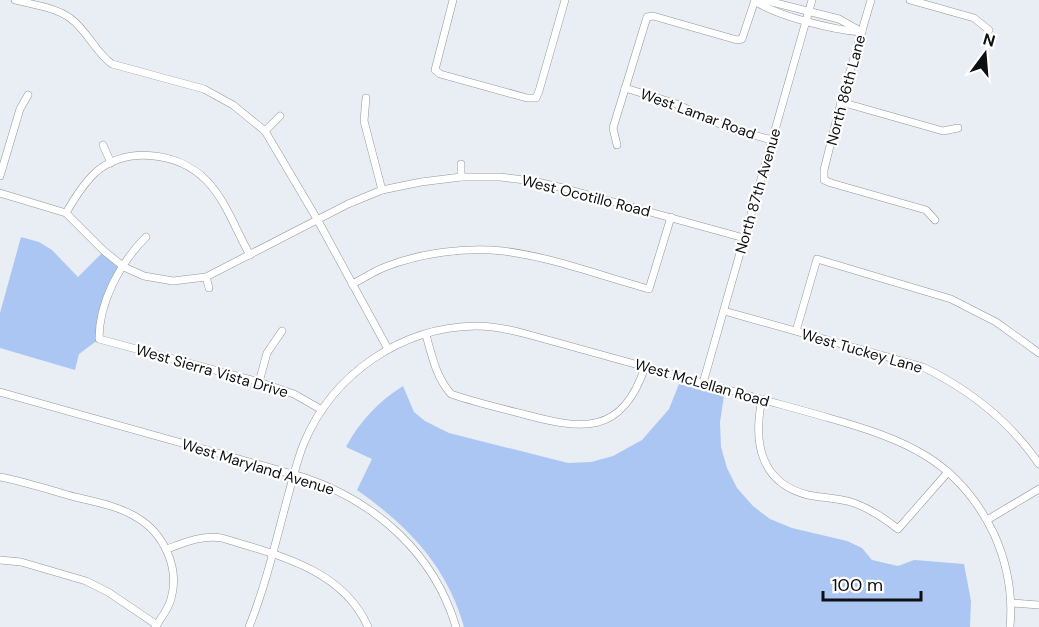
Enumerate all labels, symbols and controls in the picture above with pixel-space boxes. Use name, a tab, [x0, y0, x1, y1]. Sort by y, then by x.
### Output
north arrow	[955, 24, 1015, 84]
text: N	[980, 28, 998, 52]
street label: North 86th Lane	[822, 33, 870, 147]
street label: West Lamar Road	[638, 84, 758, 144]
street label: North 87th Avenue	[731, 126, 785, 256]
street label: West Ocotillo Road	[519, 170, 653, 222]
street label: West Tuckey Lane	[799, 324, 925, 378]
street label: West Sierra Vista Drive	[133, 340, 291, 402]
street label: West McLellan Road	[632, 354, 772, 412]
street label: West Maryland Avenue	[179, 434, 337, 500]
scale bar	[823, 564, 920, 602]
text: 100 m	[832, 573, 883, 597]

